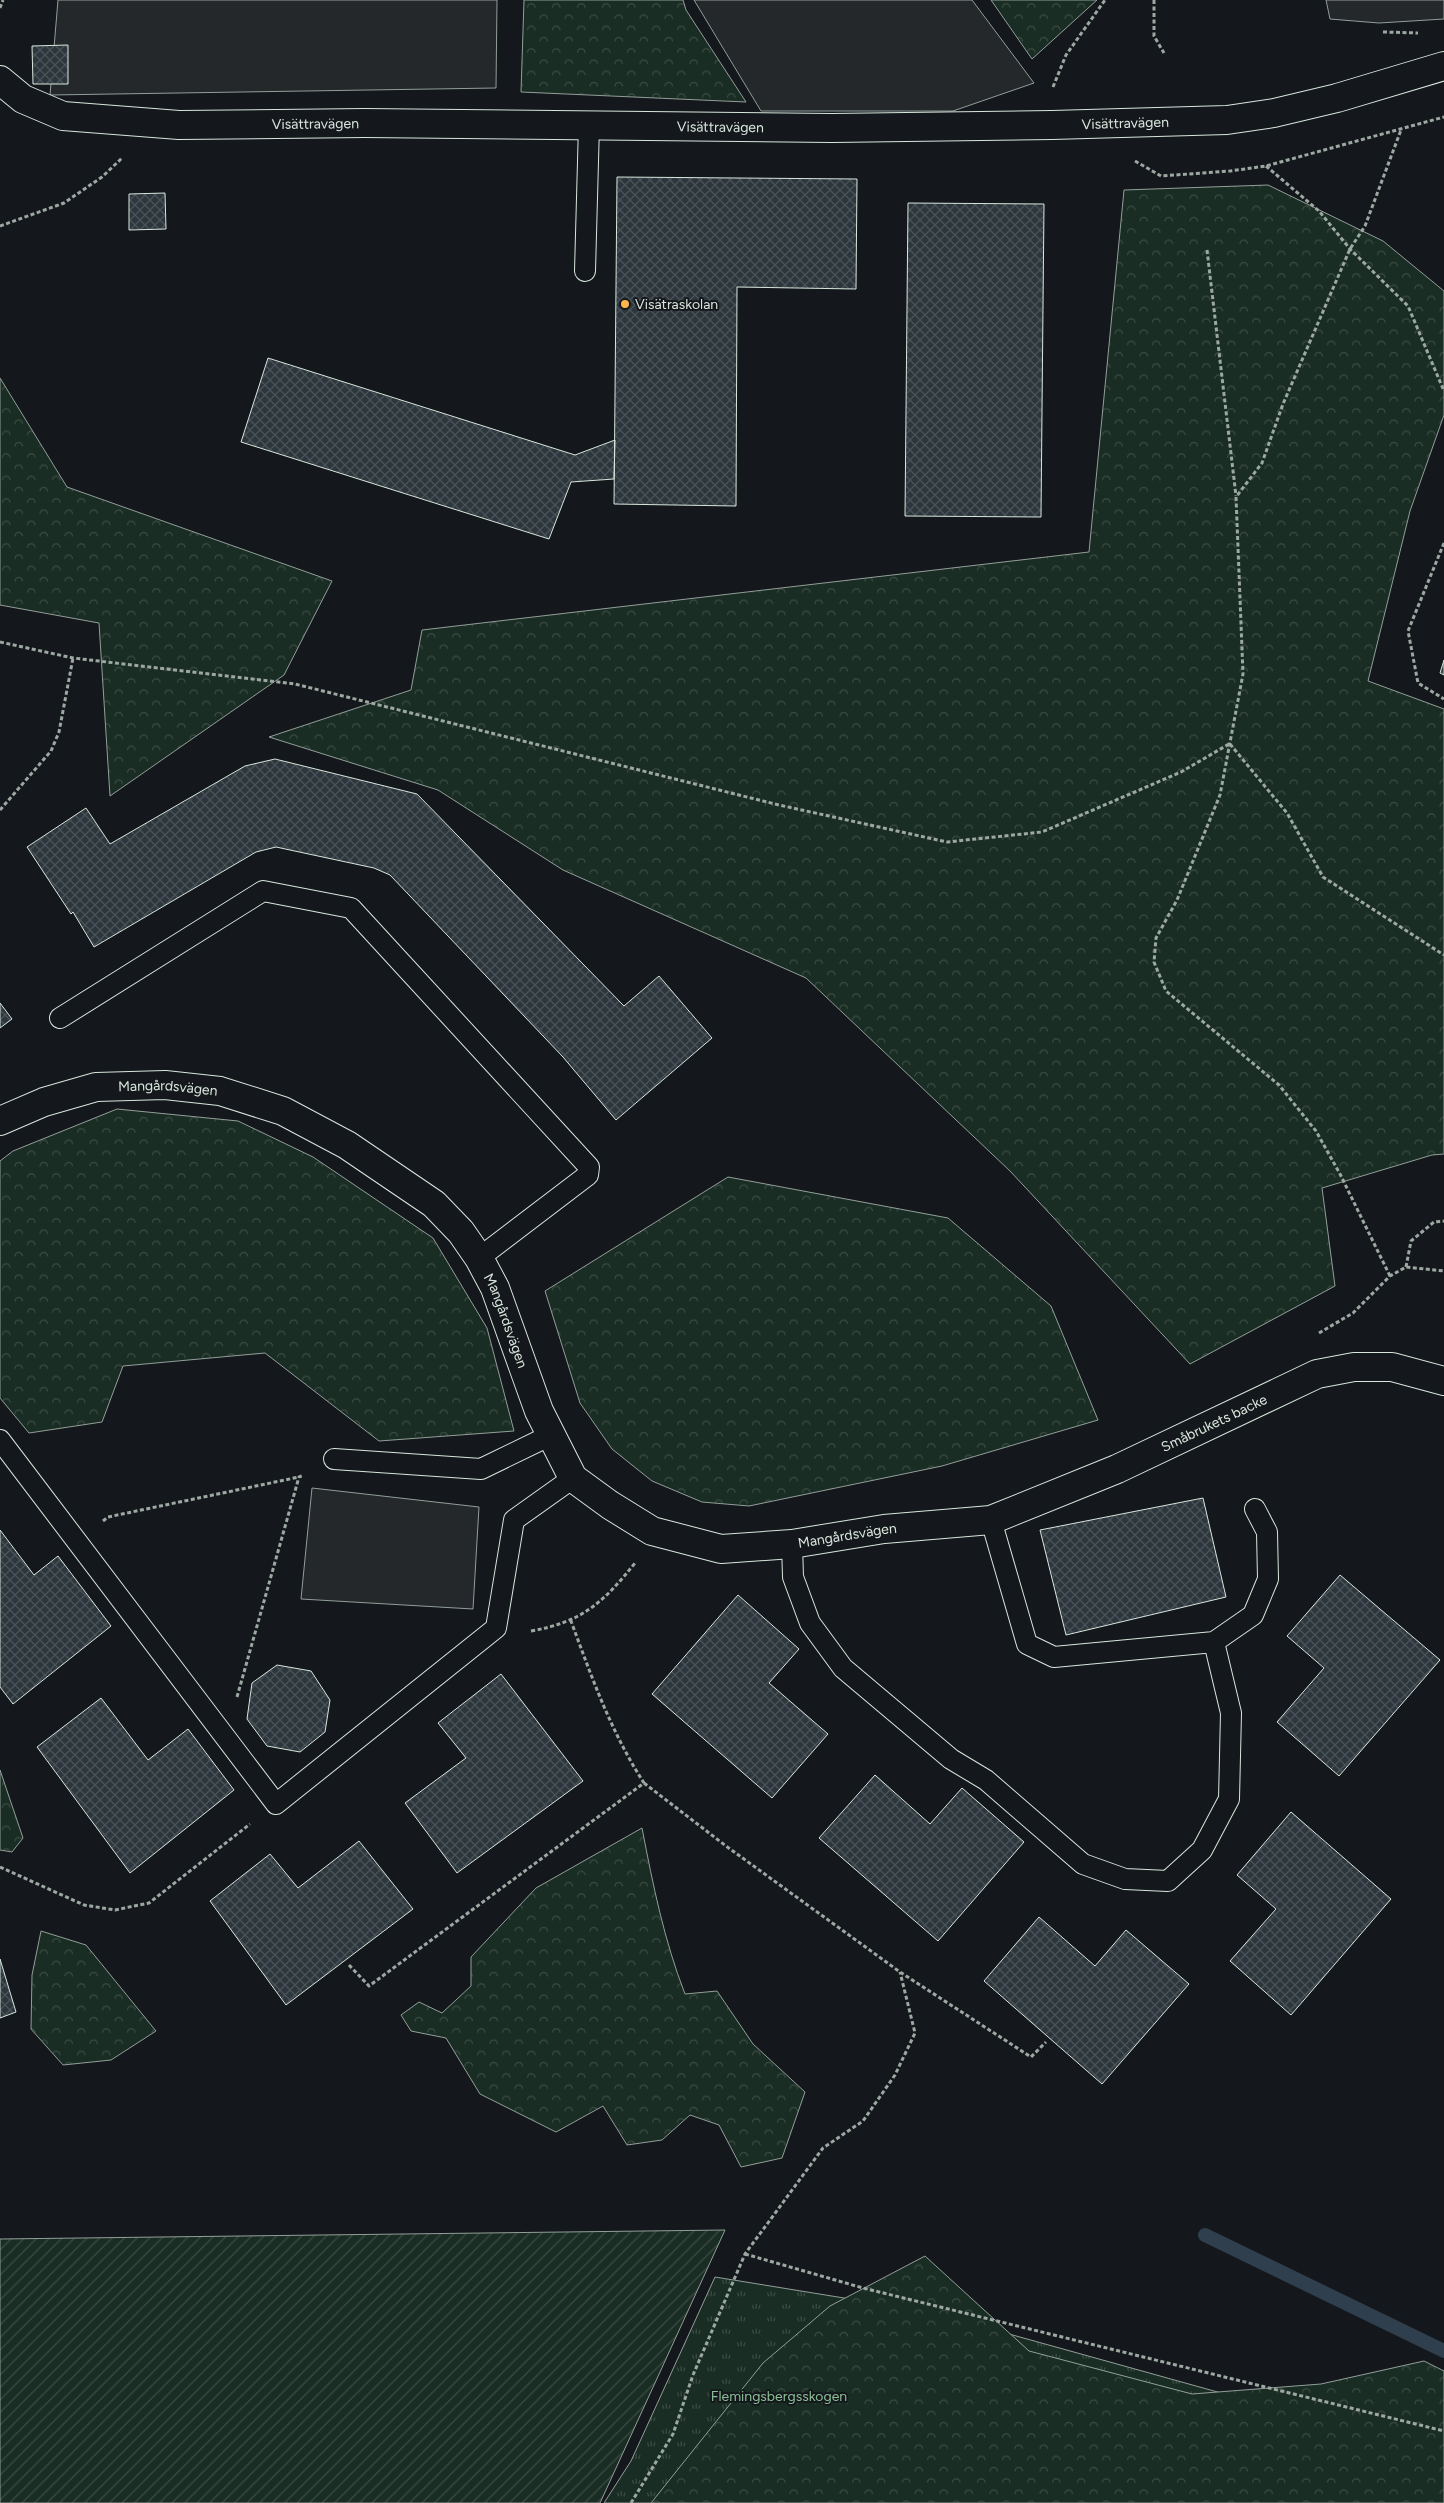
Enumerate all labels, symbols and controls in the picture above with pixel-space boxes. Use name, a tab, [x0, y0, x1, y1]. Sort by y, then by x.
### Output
street label: Visättravägen	[1081, 113, 1169, 133]
street label: Visättravägen	[272, 115, 359, 133]
street label: Visättravägen	[677, 118, 764, 136]
place label: Visätraskolan	[635, 296, 718, 313]
marker: Visätraskolan	[619, 298, 631, 310]
street label: Mangårdsvägen	[118, 1076, 219, 1099]
street label: Mangårdsvägen	[480, 1270, 531, 1370]
street label: Småbrukets backe	[1158, 1390, 1270, 1455]
street label: Mangårdsvägen	[797, 1519, 897, 1551]
park label: Flemingsbergsskogen	[711, 2388, 847, 2405]

